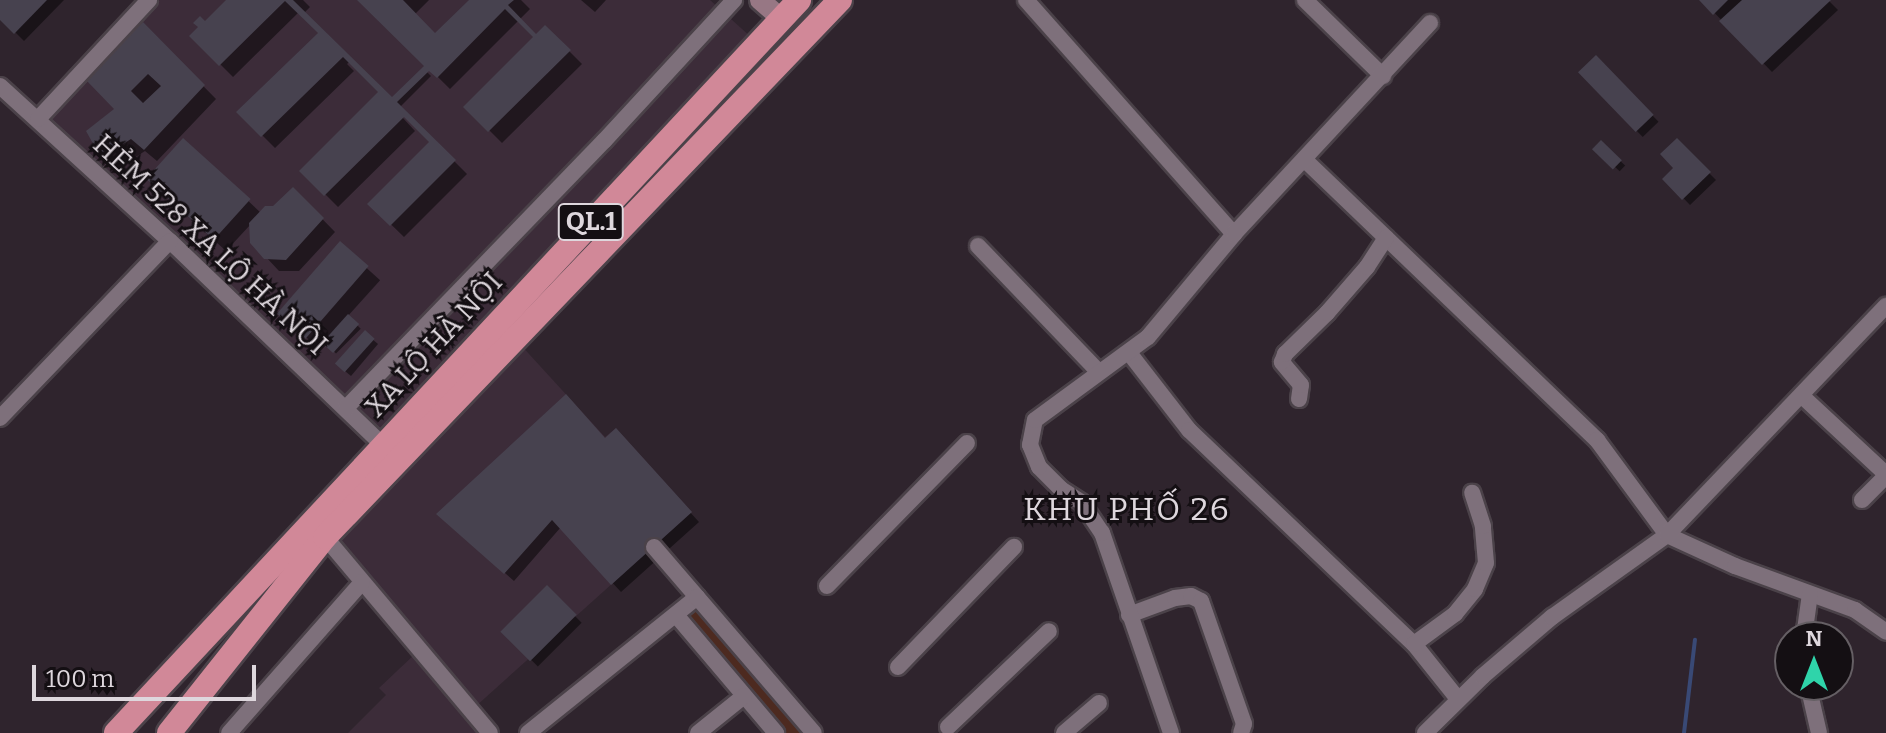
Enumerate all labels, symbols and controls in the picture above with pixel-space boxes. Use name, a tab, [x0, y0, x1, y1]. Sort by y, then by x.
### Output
street label: HẺM 528 XA LỘ HÀ NỘI	[86, 128, 334, 362]
road number: QL.1	[557, 200, 625, 244]
street label: XA LỘ HÀ NỘI	[359, 266, 509, 424]
district label: KHU PHỐ 26	[1023, 490, 1231, 528]
north arrow	[1774, 621, 1854, 701]
text: N	[1806, 625, 1822, 652]
scale bar	[36, 649, 260, 699]
text: 100 m	[46, 665, 114, 693]

